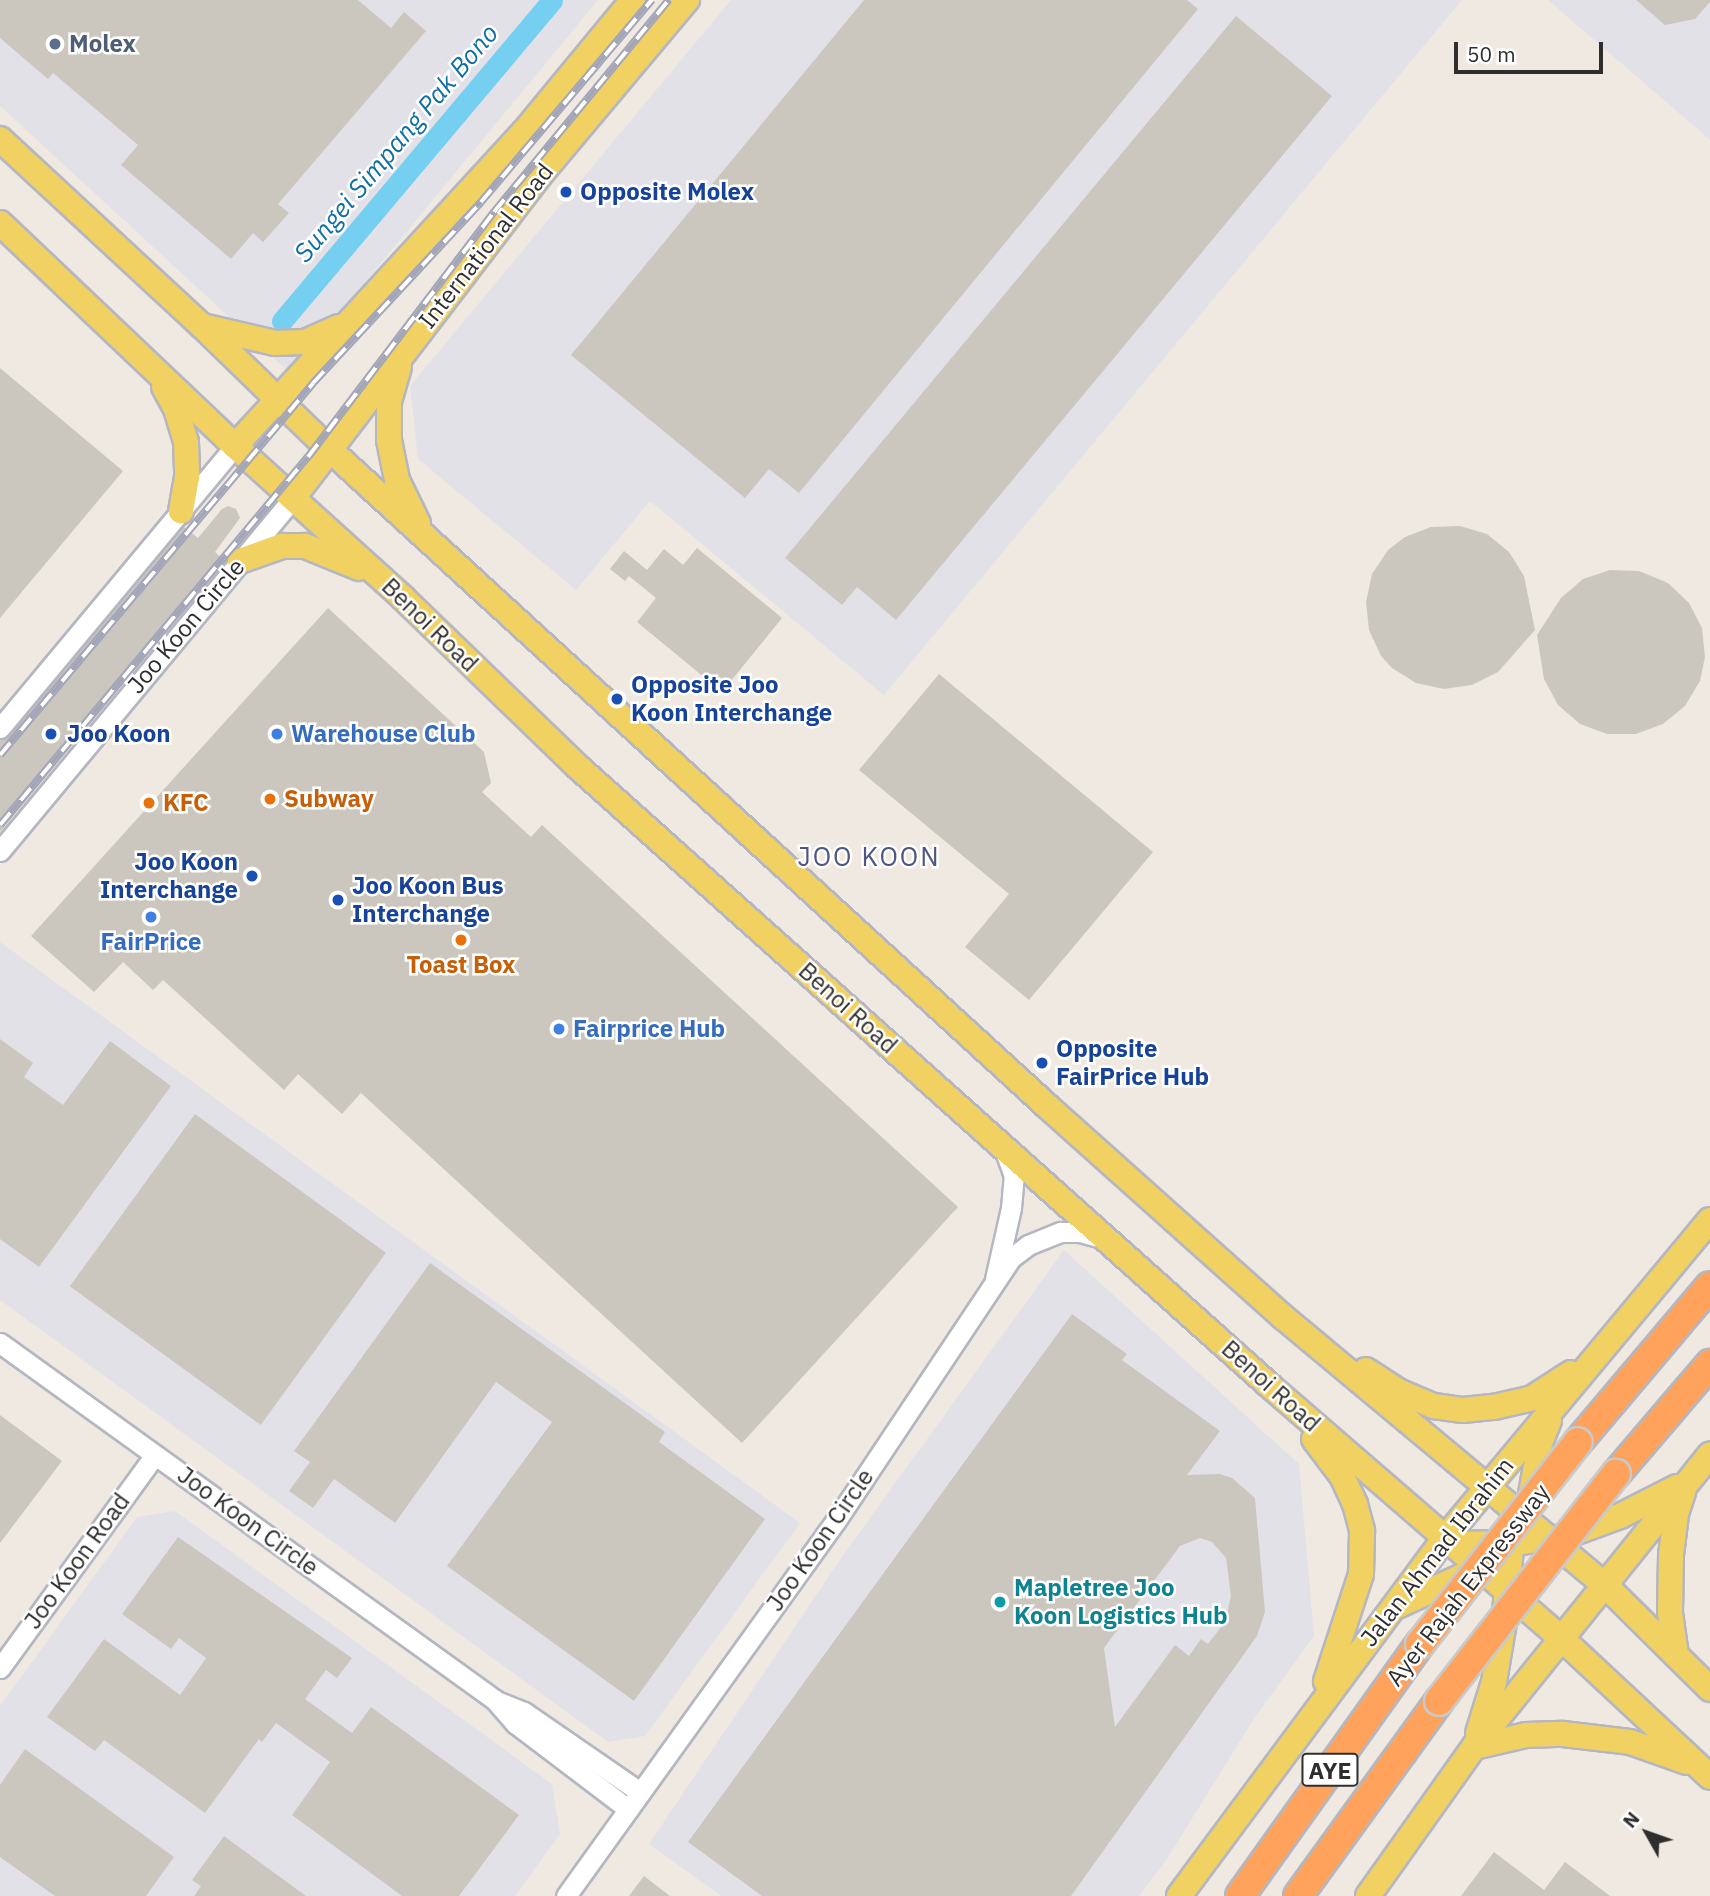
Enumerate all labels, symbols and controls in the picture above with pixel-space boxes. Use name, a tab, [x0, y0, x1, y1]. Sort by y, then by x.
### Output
water label: Sungei Simpang Pak Bono	[287, 18, 505, 268]
scale bar	[1458, 28, 1607, 72]
place label: Molex	[69, 30, 136, 58]
marker: Molex	[47, 36, 63, 52]
text: 50 m	[1467, 40, 1516, 68]
street label: International Road	[413, 158, 559, 334]
place label: Opposite Molex	[580, 178, 754, 206]
marker: Opposite Molex	[558, 184, 574, 200]
street label: Joo Koon Circle	[121, 553, 251, 699]
street label: Benoi Road	[376, 572, 484, 678]
place label: Opposite Joo Koon Interchange	[631, 671, 832, 727]
marker: Opposite Joo Koon Interchange	[609, 691, 625, 707]
place label: Joo Koon	[67, 720, 171, 748]
place label: Warehouse Club	[291, 720, 476, 748]
marker: Joo Koon	[41, 724, 61, 744]
marker: Warehouse Club	[269, 726, 285, 742]
place label: Subway	[284, 785, 374, 813]
place label: KFC	[163, 789, 209, 817]
marker: Subway	[262, 791, 278, 807]
marker: KFC	[141, 795, 157, 811]
district label: JOO KOON	[798, 841, 940, 873]
place label: Joo Koon Interchange	[100, 848, 238, 904]
marker: Joo Koon Interchange	[244, 868, 260, 884]
place label: Joo Koon Bus Interchange	[352, 872, 504, 928]
marker: Joo Koon Bus Interchange	[330, 892, 346, 908]
marker: FairPrice	[143, 909, 159, 925]
place label: FairPrice	[100, 928, 202, 956]
marker: Toast Box	[453, 932, 469, 948]
place label: Toast Box	[406, 951, 516, 979]
street label: Benoi Road	[793, 956, 903, 1060]
place label: Fairprice Hub	[573, 1015, 725, 1043]
marker: Fairprice Hub	[551, 1021, 567, 1037]
place label: Opposite FairPrice Hub	[1056, 1035, 1209, 1091]
marker: Opposite FairPrice Hub	[1034, 1055, 1050, 1071]
street label: Benoi Road	[1216, 1334, 1326, 1438]
street label: Jalan Ahmad Ibrahim	[1354, 1452, 1520, 1652]
street label: Joo Koon Circle	[172, 1460, 324, 1582]
street label: Joo Koon Circle	[760, 1463, 880, 1617]
street label: Ayer Rajah Expressway	[1380, 1478, 1556, 1692]
street label: Joo Koon Road	[18, 1488, 136, 1634]
place label: Mapletree Joo Koon Logistics Hub	[1014, 1574, 1228, 1630]
marker: Mapletree Joo Koon Logistics Hub	[992, 1594, 1008, 1610]
road number: AYE	[1300, 1750, 1360, 1790]
north arrow	[1612, 1798, 1682, 1868]
text: N	[1617, 1807, 1645, 1832]

